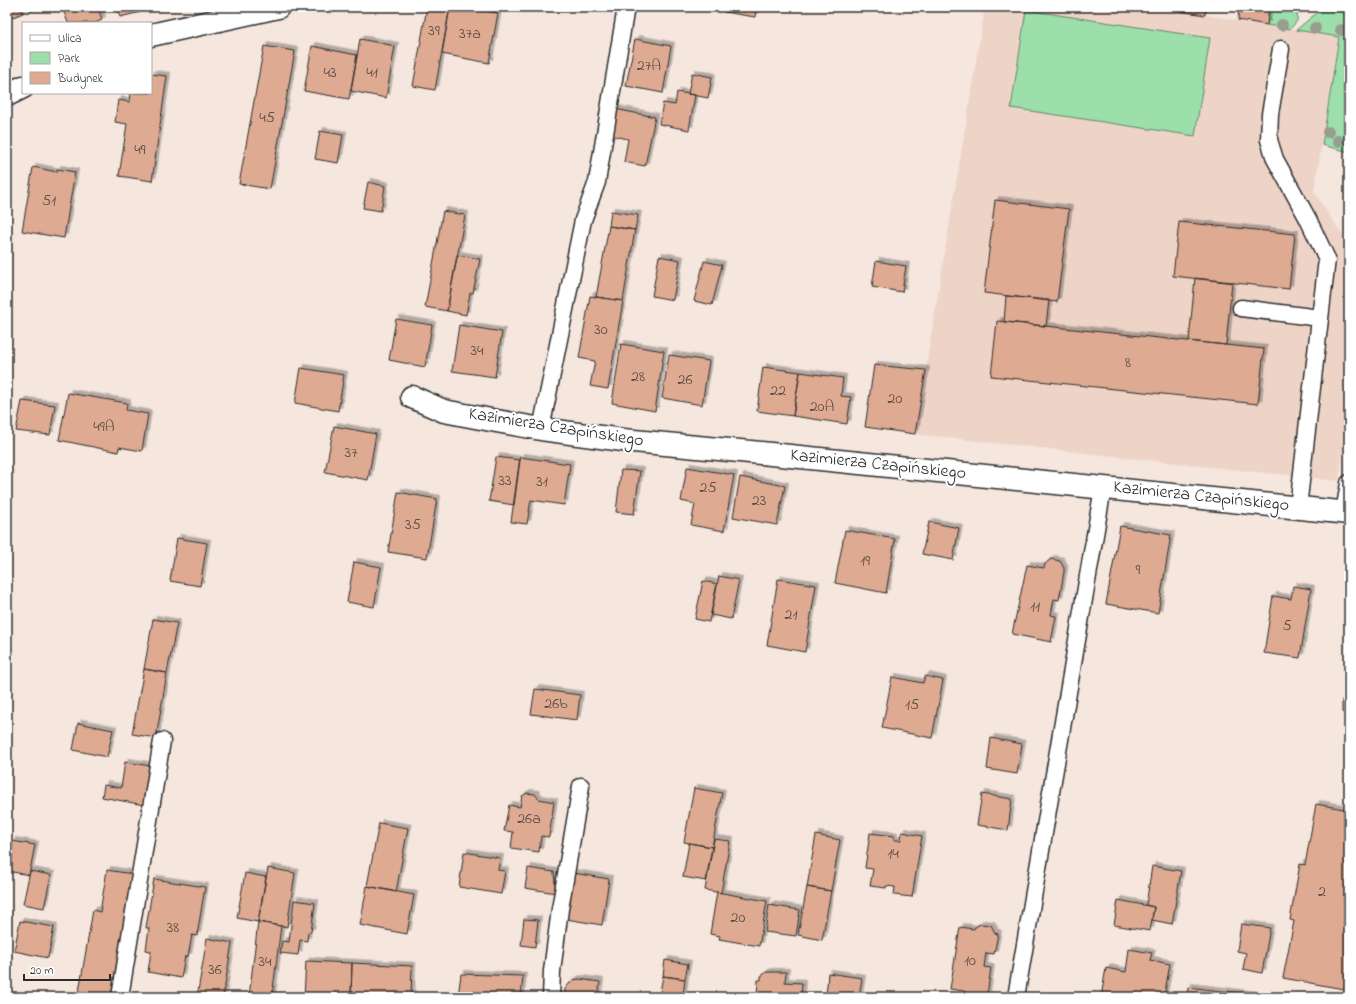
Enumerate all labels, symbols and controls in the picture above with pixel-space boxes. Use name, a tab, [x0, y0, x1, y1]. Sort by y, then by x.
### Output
house number: 39	[428, 19, 440, 43]
legend	[22, 22, 152, 94]
house number: 37a	[459, 22, 481, 46]
text: Ulica	[58, 30, 82, 48]
text: Park	[58, 50, 80, 68]
house number: 27A	[637, 54, 661, 78]
house number: 43	[323, 61, 337, 85]
house number: 41	[366, 61, 378, 85]
text: Budynek	[57, 70, 104, 89]
house number: 45	[259, 106, 275, 130]
house number: 49	[134, 138, 146, 162]
house number: 51	[42, 189, 56, 213]
house number: 30	[594, 318, 608, 342]
house number: 34	[470, 339, 484, 363]
house number: 8	[1125, 351, 1131, 375]
house number: 28	[631, 365, 645, 389]
house number: 26	[678, 368, 693, 392]
house number: 22	[770, 379, 786, 403]
house number: 20	[888, 387, 903, 411]
house number: 20A	[810, 395, 834, 419]
street label: Kazimierza Czapińskiego	[467, 401, 645, 456]
house number: 49A	[93, 415, 115, 439]
house number: 37	[344, 441, 358, 465]
street label: Kazimierza Czapińskiego	[789, 443, 967, 488]
house number: 33	[498, 469, 512, 493]
house number: 31	[536, 470, 548, 494]
street label: Kazimierza Czapińskiego	[1112, 475, 1290, 520]
house number: 25	[699, 476, 717, 500]
house number: 23	[752, 489, 766, 513]
house number: 35	[405, 513, 421, 537]
house number: 19	[860, 549, 870, 573]
house number: 9	[1136, 558, 1141, 582]
house number: 11	[1030, 595, 1040, 619]
house number: 21	[784, 603, 798, 627]
house number: 5	[1282, 614, 1292, 638]
house number: 26b	[544, 692, 568, 716]
house number: 15	[905, 693, 919, 717]
house number: 26a	[517, 807, 541, 831]
house number: 14	[887, 842, 899, 866]
house number: 2	[1318, 880, 1326, 904]
house number: 20	[731, 906, 746, 930]
house number: 38	[167, 916, 179, 940]
house number: 10	[964, 949, 976, 973]
house number: 34	[258, 950, 272, 974]
scale bar	[24, 956, 110, 982]
house number: 36	[208, 958, 222, 982]
text: 20 m	[30, 962, 53, 980]

